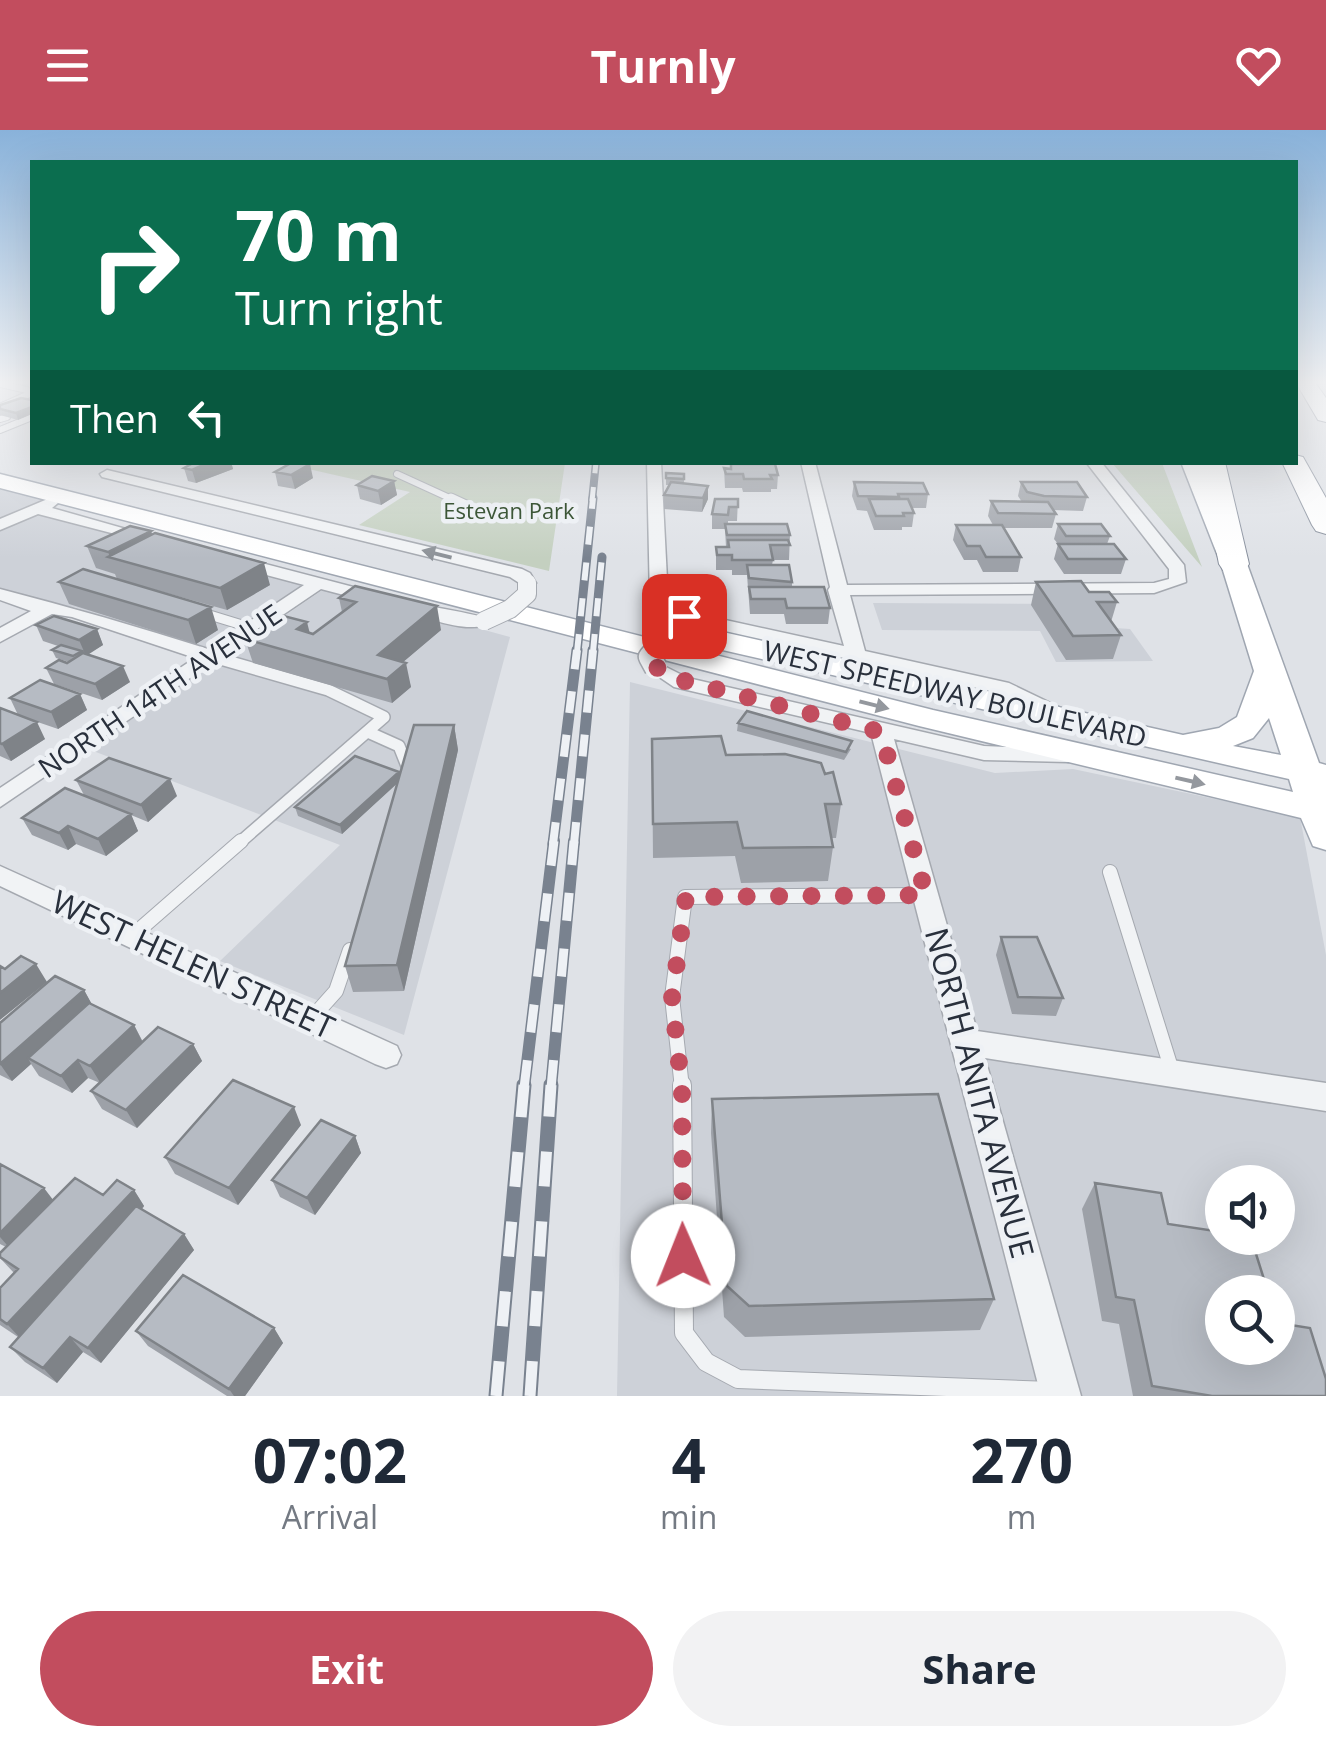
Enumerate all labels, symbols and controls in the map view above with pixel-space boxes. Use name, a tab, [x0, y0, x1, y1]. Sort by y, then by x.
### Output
text: Turnly	[591, 35, 735, 96]
icon: menu	[40, 38, 95, 93]
icon: heart	[1231, 38, 1286, 93]
text: 70 m	[235, 186, 402, 282]
icon: right	[70, 200, 200, 330]
text: Turn right	[235, 277, 443, 338]
icon: left	[179, 390, 234, 445]
text: Then	[70, 392, 159, 444]
park label: Estevan Park	[443, 495, 575, 525]
one-way arrow	[421, 546, 452, 561]
pin	[642, 574, 727, 659]
icon: arrive	[657, 589, 712, 644]
street label: NORTH 14TH AVENUE	[30, 594, 289, 786]
street label: WEST SPEEDWAY BOULEVARD	[760, 630, 1150, 756]
one-way arrow	[859, 698, 890, 713]
one-way arrow	[1175, 774, 1206, 789]
street label: WEST HELEN STREET	[45, 879, 342, 1048]
street label: NORTH ANITA AVENUE	[916, 923, 1045, 1262]
map controls	[1205, 1165, 1295, 1365]
button: sound	[1205, 1165, 1295, 1255]
position arrow	[631, 1204, 735, 1308]
button: search	[1205, 1275, 1295, 1365]
text: 07:02	[253, 1419, 407, 1501]
text: 4	[672, 1419, 706, 1501]
text: 270	[970, 1419, 1073, 1501]
text: Arrival	[282, 1495, 378, 1538]
text: min	[660, 1495, 717, 1538]
text: m	[1007, 1495, 1036, 1538]
button: Exit	[40, 1611, 653, 1726]
button: Share	[673, 1611, 1286, 1726]

